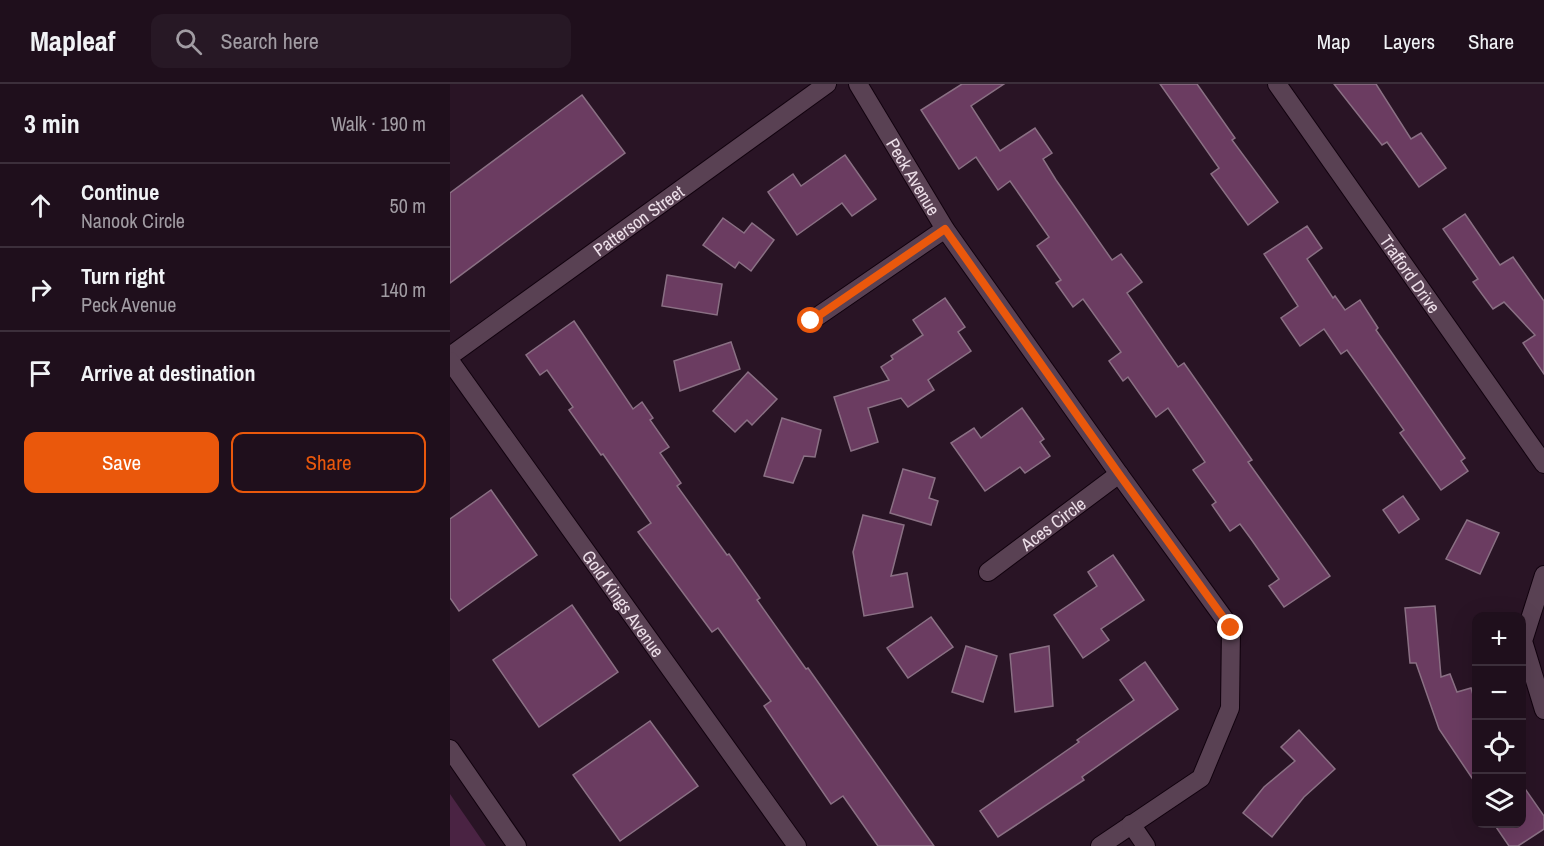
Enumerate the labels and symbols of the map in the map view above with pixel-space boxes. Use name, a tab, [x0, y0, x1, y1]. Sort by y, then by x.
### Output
street label: Peck Avenue	[881, 133, 946, 220]
street label: Patterson Street	[588, 179, 689, 262]
street label: Trafford Drive	[1374, 230, 1447, 318]
route start	[797, 307, 823, 333]
street label: Aces Circle	[1014, 491, 1091, 557]
street label: Gold Kings Avenue	[576, 545, 670, 662]
route end	[1217, 614, 1243, 640]

